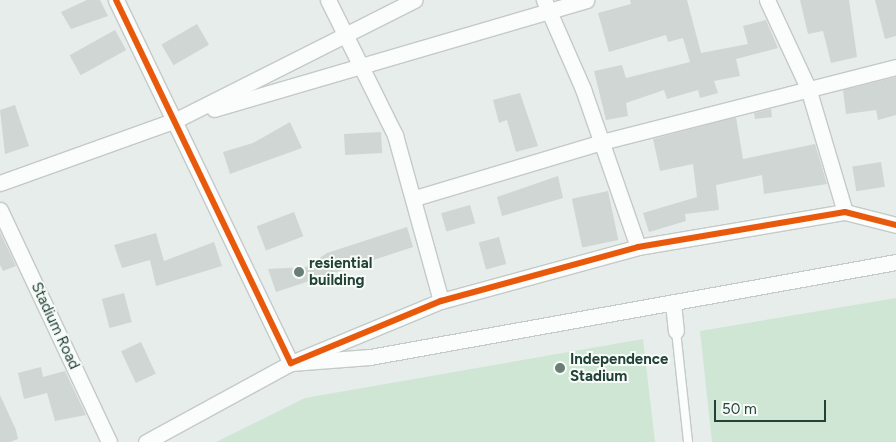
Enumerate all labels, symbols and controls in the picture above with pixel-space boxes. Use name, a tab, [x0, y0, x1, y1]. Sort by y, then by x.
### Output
place label: resiential building	[309, 254, 372, 289]
marker: resiential building	[293, 266, 305, 278]
street label: Stadium Road	[27, 280, 83, 372]
place label: Independence Stadium	[570, 350, 668, 385]
marker: Independence Stadium	[554, 362, 566, 374]
scale bar	[716, 390, 828, 422]
text: 50 m	[722, 400, 757, 418]

